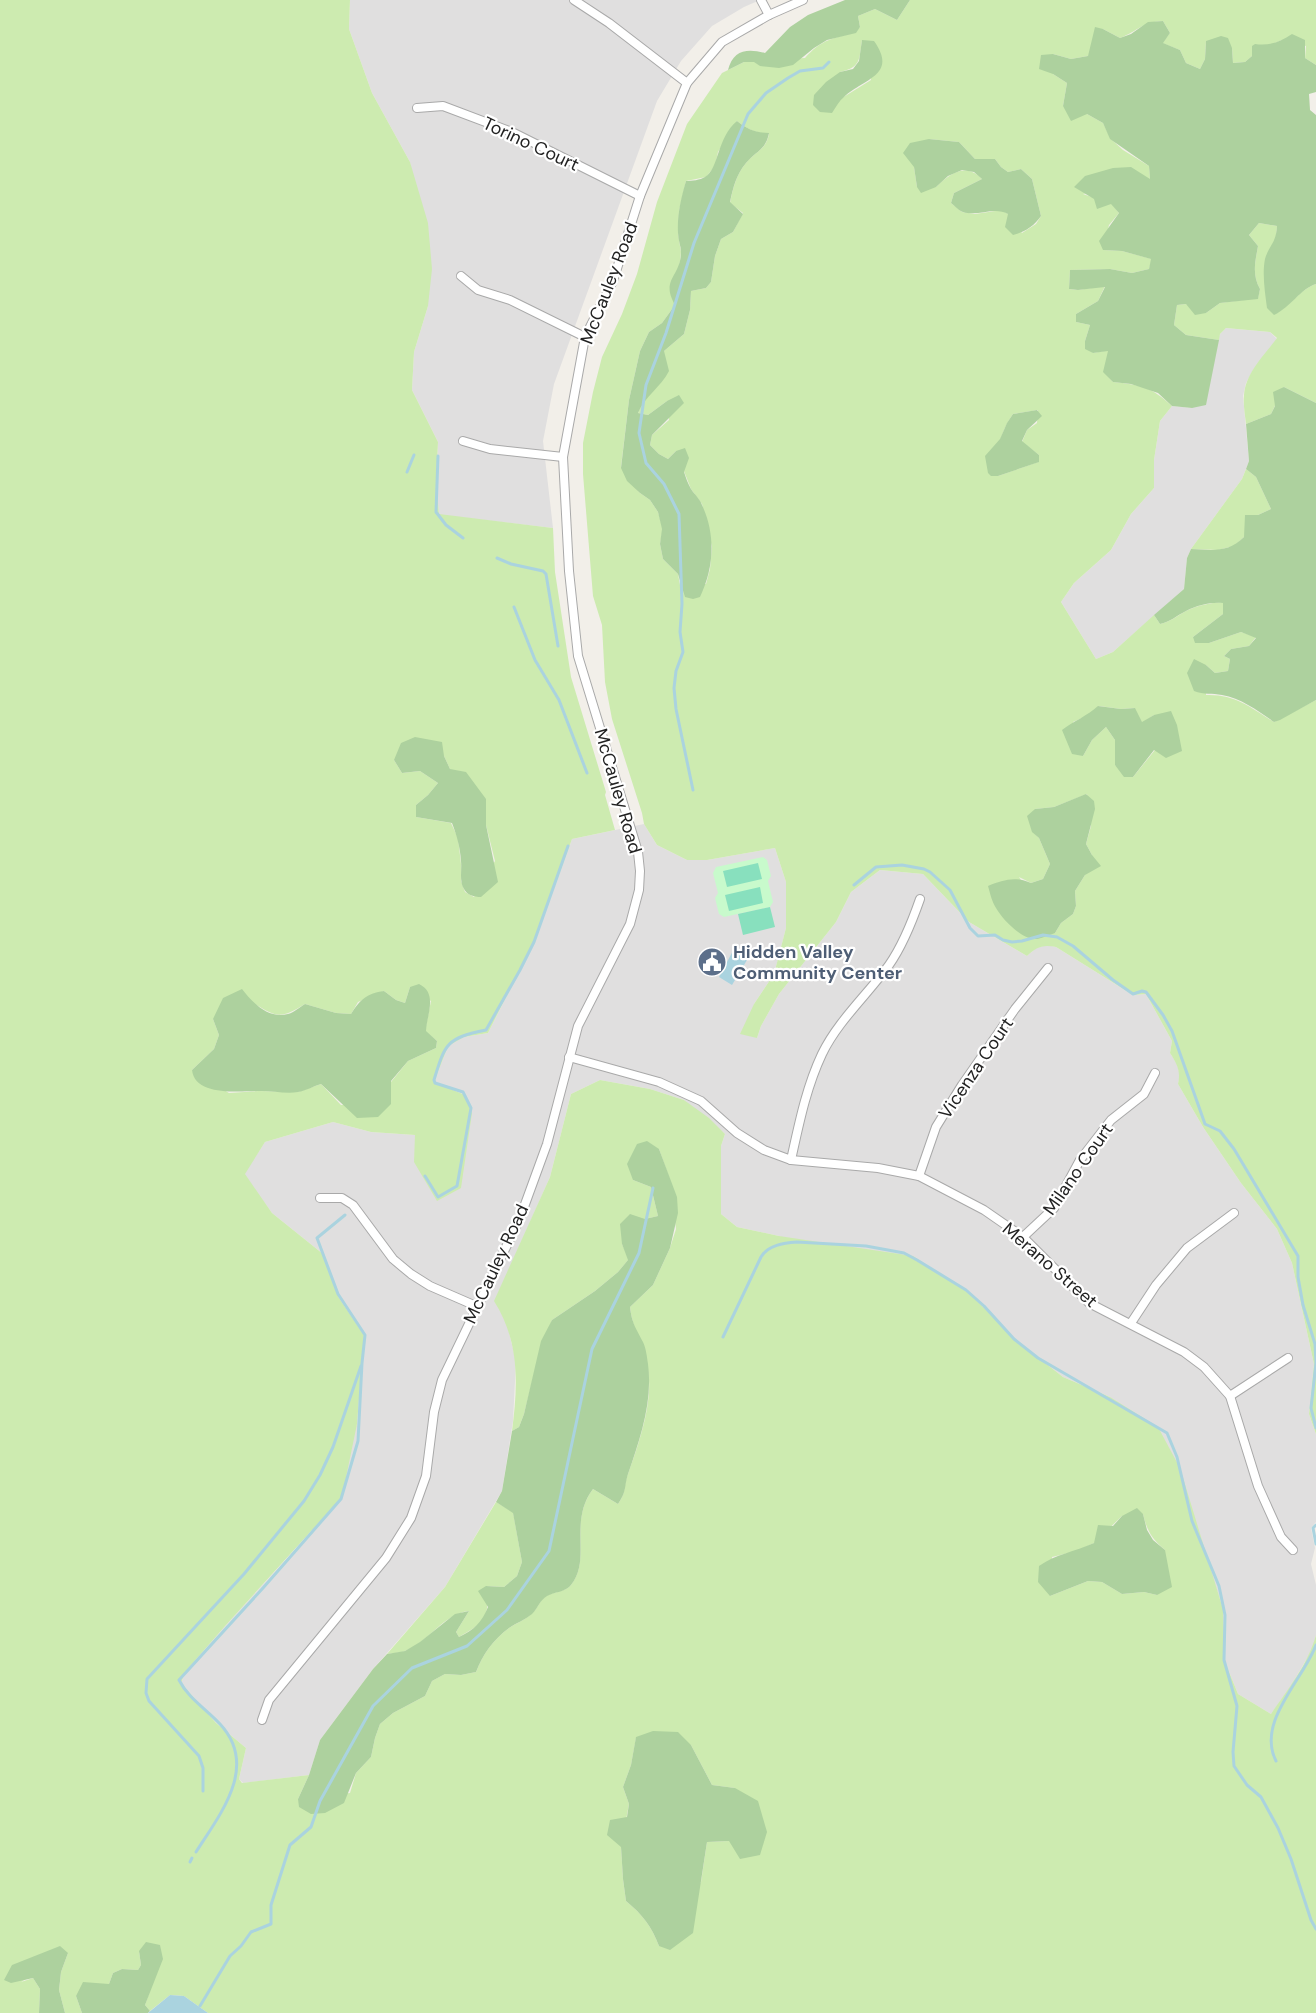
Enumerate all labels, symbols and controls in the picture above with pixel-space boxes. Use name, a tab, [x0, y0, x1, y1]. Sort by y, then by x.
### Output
street label: Torino Court	[479, 111, 583, 177]
street label: McCauley Road	[575, 218, 643, 348]
street label: McCauley Road	[589, 726, 647, 856]
place label: Hidden Valley Community Center	[733, 940, 902, 985]
public building icon: Hidden Valley Community Center	[696, 946, 728, 978]
street label: Vicenza Court	[933, 1013, 1019, 1123]
street label: Milano Court	[1038, 1118, 1118, 1220]
street label: McCauley Road	[458, 1200, 534, 1328]
street label: Merano Street	[997, 1217, 1103, 1313]

